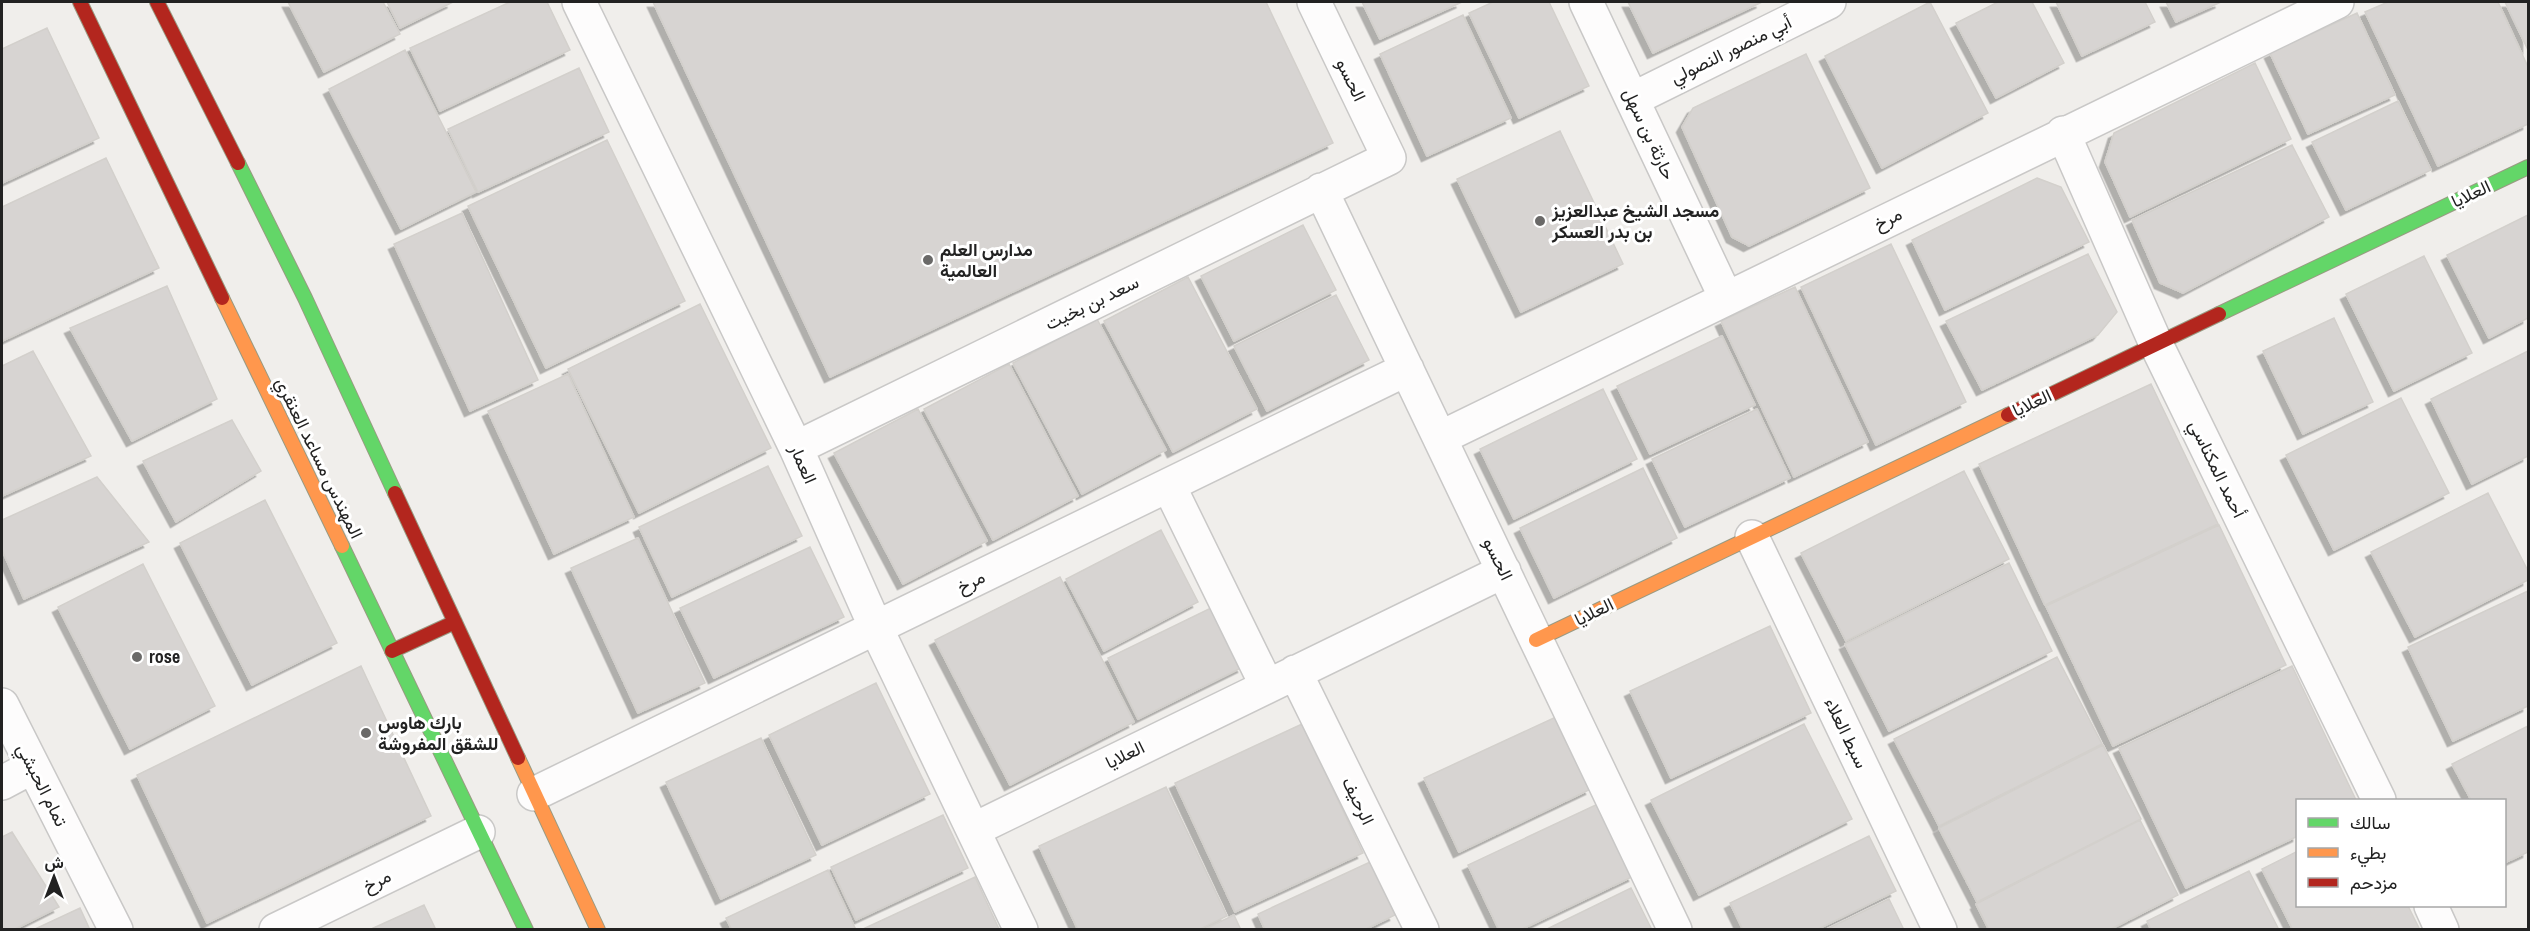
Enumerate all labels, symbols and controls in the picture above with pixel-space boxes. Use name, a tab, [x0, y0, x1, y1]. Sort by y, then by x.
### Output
street label: أبي منصور النصولي	[1666, 9, 1797, 92]
street label: الحسو	[1330, 54, 1373, 105]
street label: حارثة بن سهل	[1617, 84, 1682, 184]
street label: العلايا	[2447, 174, 2495, 214]
place label: مسجد الشيخ عبدالعزيز بن بدر العسكر	[1551, 198, 1719, 244]
street label: مرخ	[1869, 201, 1906, 236]
marker: مسجد الشيخ عبدالعزيز بن بدر العسكر	[1533, 214, 1547, 228]
place label: مدارس العلم العالمية	[940, 237, 1033, 283]
marker: مدارس العلم العالمية	[921, 253, 935, 267]
street label: سعد بن بخيت	[1041, 269, 1143, 336]
street label: المهندس مساعد العنقري	[267, 373, 369, 544]
street label: العلايا	[2008, 383, 2056, 423]
street label: أحمد المكناسي	[2180, 416, 2252, 523]
street label: العمار	[783, 439, 823, 488]
street label: الحسو	[1477, 533, 1520, 584]
street label: مرخ	[952, 564, 989, 599]
street label: العلايا	[1570, 591, 1618, 632]
place label: rose	[149, 644, 180, 669]
marker: rose	[130, 650, 144, 664]
street label: سبط العلاء	[1819, 693, 1874, 772]
place label: بارك هاوس للشقق المفروشة	[378, 710, 499, 756]
marker: بارك هاوس للشقق المفروشة	[359, 726, 373, 740]
street label: العلايا	[1101, 734, 1149, 775]
street label: تمام الحبشي	[8, 739, 74, 832]
street label: الرحيف	[1336, 773, 1381, 829]
legend	[2296, 799, 2506, 907]
text: سالك	[2350, 810, 2390, 835]
text: بطيء	[2350, 840, 2386, 868]
north arrow	[24, 847, 84, 907]
text: ش	[44, 851, 64, 873]
street label: مرخ	[358, 863, 395, 898]
text: مزدحم	[2350, 870, 2397, 895]

